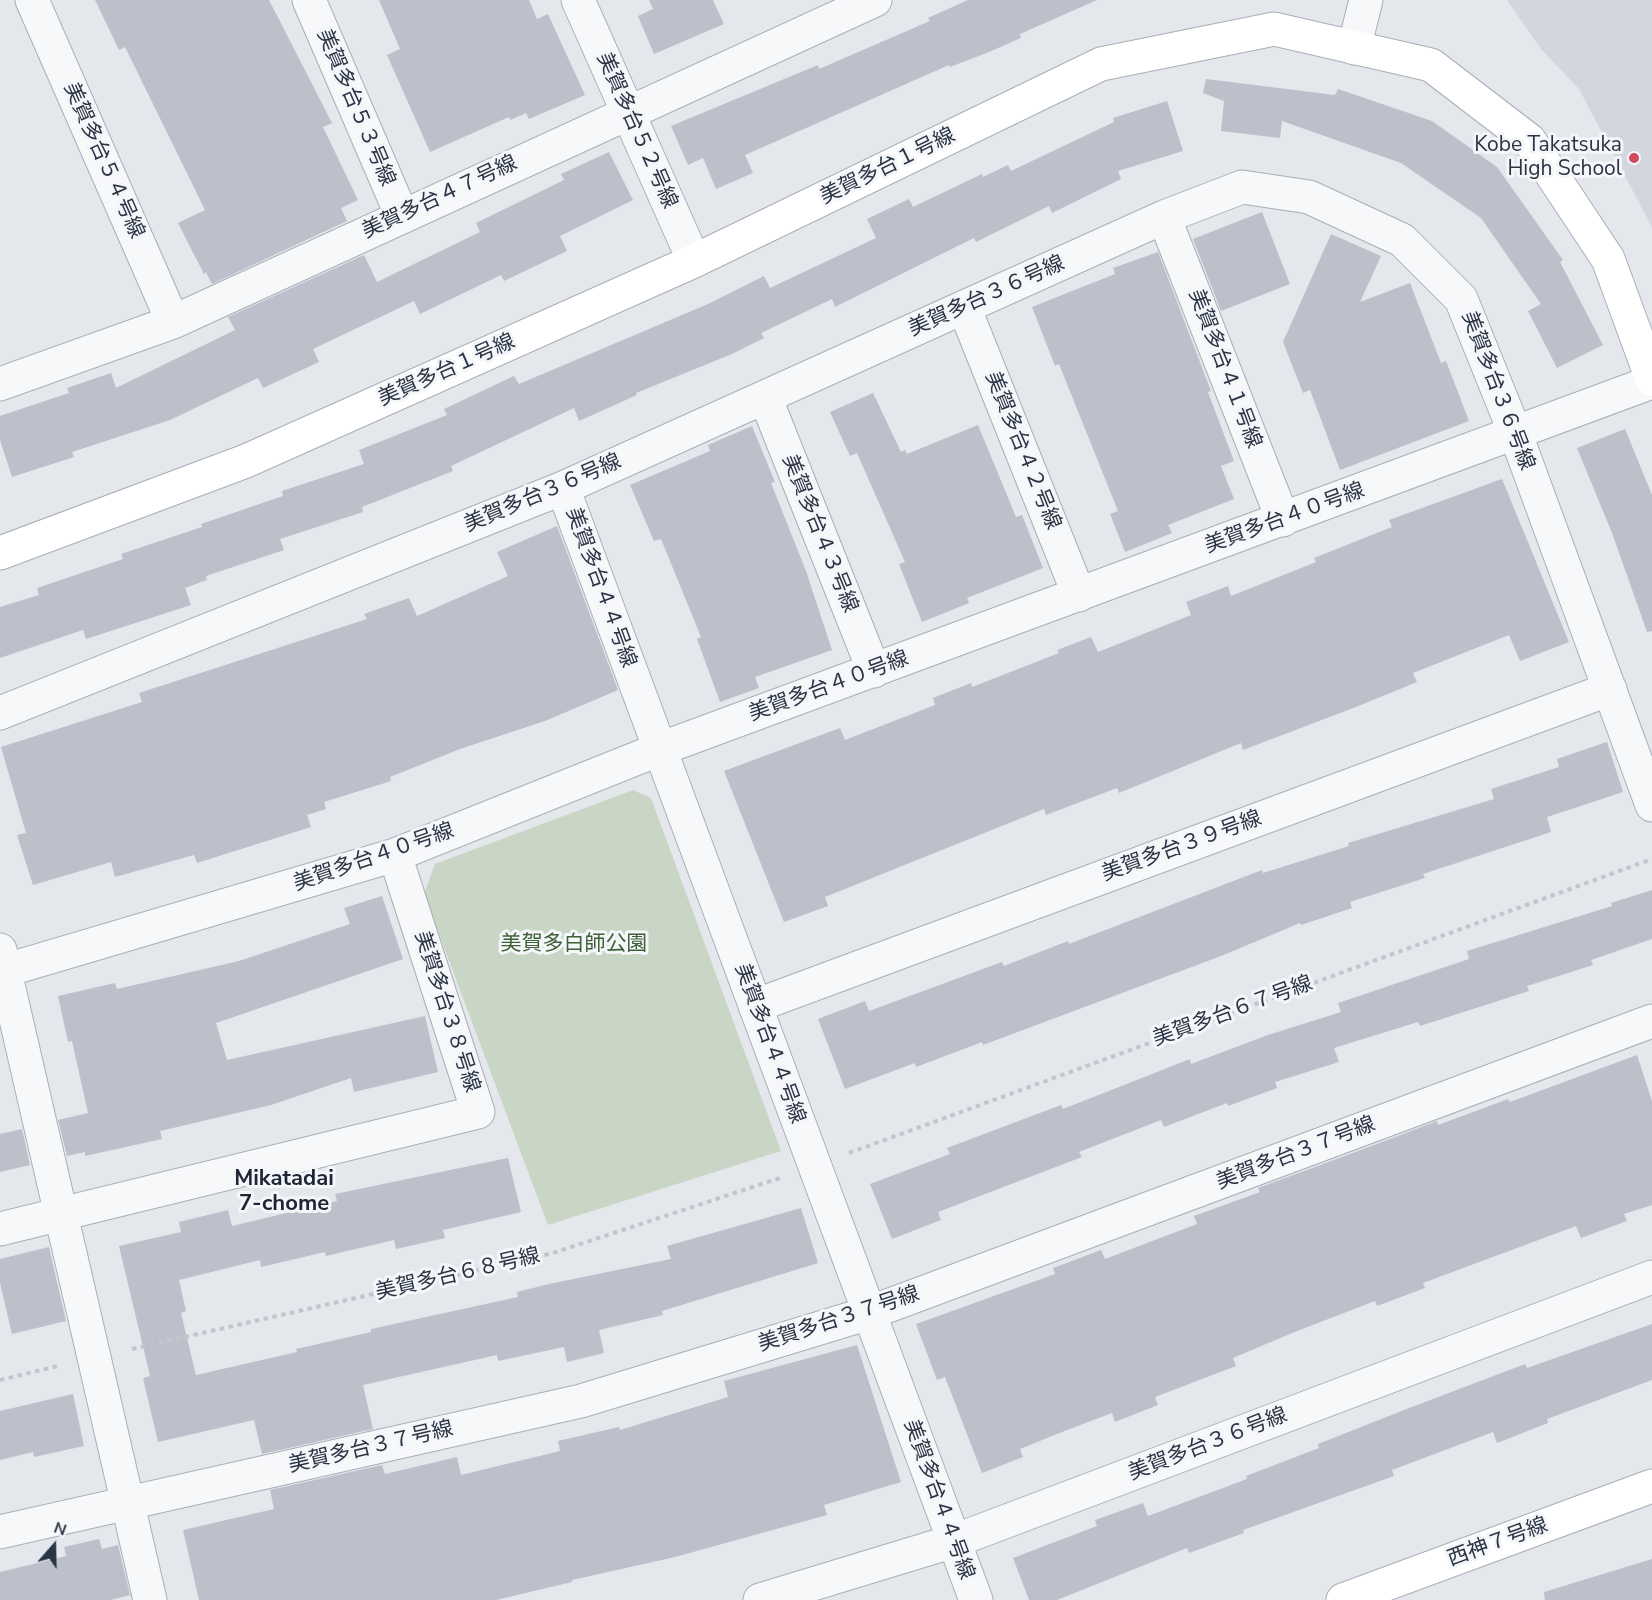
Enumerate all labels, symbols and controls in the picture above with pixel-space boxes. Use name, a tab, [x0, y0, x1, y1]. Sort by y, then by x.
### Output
street label: 美賀多台５３号線	[311, 26, 399, 190]
street label: 美賀多台５２号線	[590, 49, 682, 213]
street label: 美賀多台５４号線	[57, 79, 149, 243]
street label: 美賀多台１号線	[816, 123, 960, 211]
place label: Kobe Takatsuka High School	[1474, 133, 1622, 183]
street label: 美賀多台４７号線	[359, 151, 521, 245]
marker: Kobe Takatsuka High School	[1627, 151, 1641, 165]
street label: 美賀多台３６号線	[905, 251, 1069, 343]
street label: 美賀多台４１号線	[1182, 286, 1266, 452]
street label: 美賀多台３６号線	[1455, 308, 1539, 474]
street label: 美賀多台１号線	[375, 330, 519, 412]
street label: 美賀多台４２号線	[979, 368, 1065, 534]
street label: 美賀多台３６号線	[461, 450, 625, 538]
street label: 美賀多台４３号線	[776, 451, 862, 617]
street label: 美賀多台４０号線	[1202, 478, 1368, 560]
street label: 美賀多台４４号線	[559, 505, 641, 671]
street label: 美賀多台４０号線	[746, 646, 912, 728]
street label: 美賀多台３９号線	[1099, 806, 1265, 888]
street label: 美賀多台４０号線	[290, 819, 458, 897]
street label: 美賀多台３８号線	[408, 928, 484, 1096]
park label: 美賀多白師公園	[501, 932, 647, 958]
street label: 美賀多台４４号線	[728, 961, 810, 1127]
street label: 美賀多台６７号線	[1150, 971, 1316, 1053]
street label: 美賀多台３７号線	[1213, 1112, 1379, 1196]
district label: Mikatadai 7-chome	[234, 1167, 334, 1218]
street label: 美賀多台６８号線	[373, 1244, 543, 1306]
street label: 美賀多台３７号線	[755, 1282, 923, 1358]
street label: 美賀多台３６号線	[1125, 1403, 1291, 1487]
street label: 美賀多台３７号線	[286, 1417, 456, 1479]
street label: 美賀多台４４号線	[897, 1417, 979, 1583]
street label: 西神７号線	[1444, 1513, 1552, 1573]
north arrow	[24, 1516, 84, 1576]
text: N	[51, 1517, 70, 1541]

